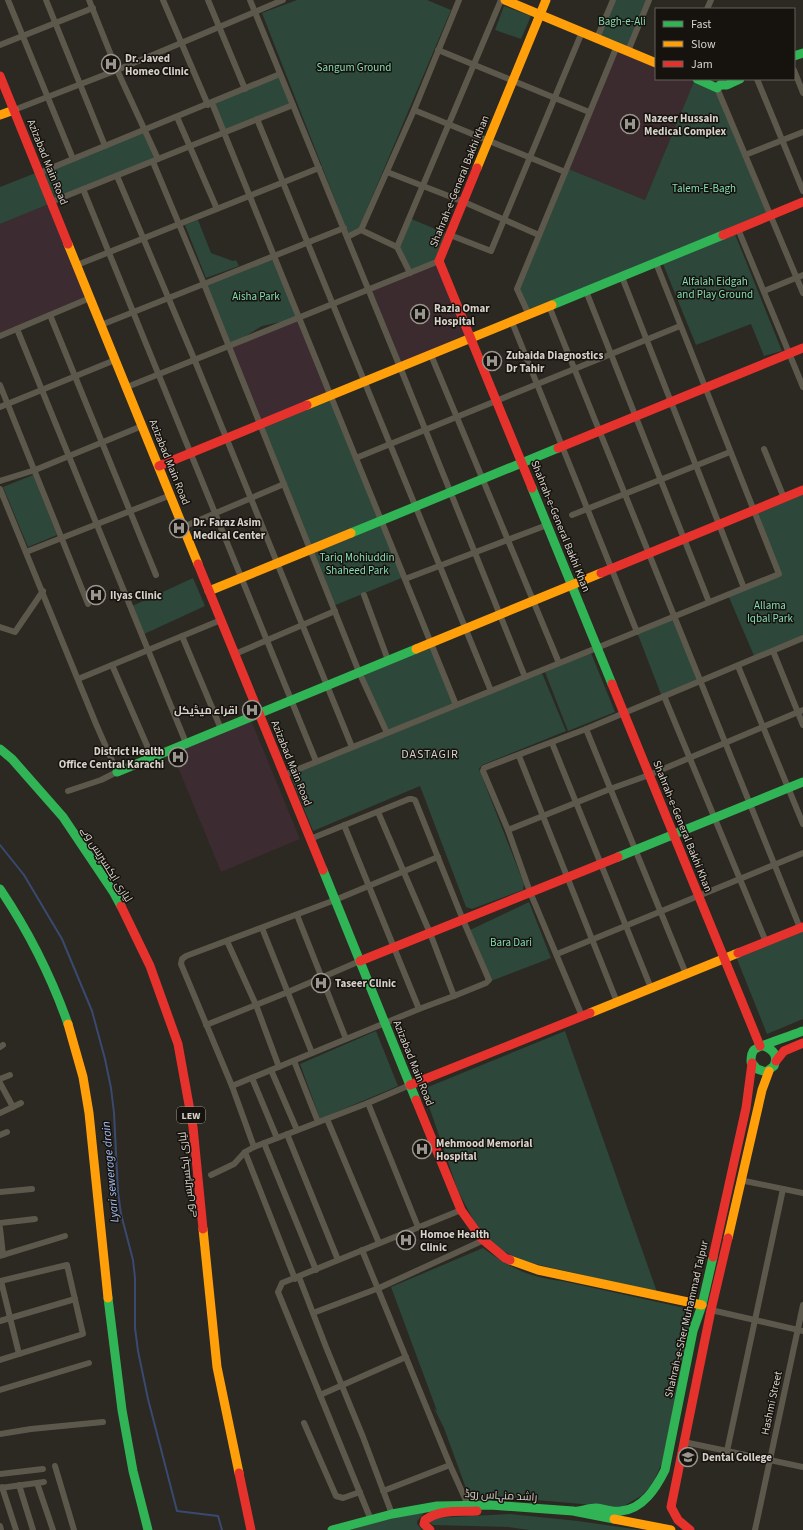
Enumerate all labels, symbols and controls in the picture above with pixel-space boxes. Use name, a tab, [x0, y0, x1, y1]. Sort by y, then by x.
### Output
legend	[655, 8, 795, 80]
park label: Bagh-e-Ali	[598, 14, 646, 29]
text: Fast	[691, 16, 711, 33]
text: Slow	[691, 36, 716, 53]
place label: Dr. Javed Homeo Clinic	[125, 51, 189, 79]
hospital icon: Dr. Javed Homeo Clinic	[100, 53, 122, 75]
text: Jam	[691, 56, 713, 73]
park label: Sangum Ground	[317, 60, 391, 75]
place label: Nazeer Hussain Medical Complex	[644, 111, 726, 139]
street label: Shahrah-e-General Bakhi Khan	[426, 113, 493, 249]
hospital icon: Nazeer Hussain Medical Complex	[619, 113, 641, 135]
street label: Azizabad Main Road	[24, 117, 72, 207]
park label: Talem-E-Bagh	[672, 181, 736, 196]
park label: Alfalah Eidgah and Play Ground	[677, 274, 753, 302]
park label: Aisha Park	[232, 289, 280, 304]
place label: Razia Omar Hospital	[434, 301, 490, 329]
hospital icon: Razia Omar Hospital	[409, 303, 431, 325]
place label: Zubaida Diagnostics Dr Tahir	[506, 348, 603, 376]
hospital icon: Zubaida Diagnostics Dr Tahir	[481, 350, 503, 372]
street label: Azizabad Main Road	[146, 417, 194, 507]
street label: Shahrah-e-General Bakhi Khan	[527, 458, 594, 594]
place label: Dr. Faraz Asim Medical Center	[193, 515, 266, 543]
hospital icon: Dr. Faraz Asim Medical Center	[168, 517, 190, 539]
park label: Tariq Mohiuddin Shaheed Park	[319, 550, 395, 578]
hospital icon: Ilyas Clinic	[85, 584, 107, 606]
place label: Ilyas Clinic	[110, 588, 162, 603]
park label: Allama Iqbal Park	[747, 598, 794, 626]
hospital icon: اقراء میڈیکل	[241, 699, 263, 721]
place label: اقراء میڈیکل	[174, 703, 238, 718]
street label: Azizabad Main Road	[268, 718, 316, 808]
place label: District Health Office Central Karachi	[59, 744, 164, 772]
hospital icon: District Health Office Central Karachi	[167, 746, 189, 768]
district label: DASTAGIR	[401, 746, 459, 763]
street label: Shahrah-e-General Bakhi Khan	[649, 758, 716, 894]
street label: لیاری ایکسپریس وے	[77, 824, 136, 905]
park label: Bara Dari	[490, 935, 532, 950]
hospital icon: Taseer Clinic	[310, 972, 332, 994]
place label: Taseer Clinic	[335, 976, 396, 991]
street label: Azizabad Main Road	[390, 1018, 438, 1108]
road number: LEW	[177, 1107, 205, 1123]
water label: Lyari sewerage drain	[98, 1121, 123, 1223]
street label: لیاری ایکسپریس وے	[175, 1131, 198, 1219]
place label: Mehmood Memorial Hospital	[436, 1136, 533, 1164]
hospital icon: Mehmood Memorial Hospital	[411, 1138, 433, 1160]
place label: Homoe Health Clinic	[420, 1227, 489, 1255]
hospital icon: Homoe Health Clinic	[395, 1229, 417, 1251]
street label: Shahrah-e-Sher Muhammad Talpur	[661, 1239, 712, 1399]
street label: Hashmi Street	[757, 1370, 786, 1436]
school or university icon: Dental College	[677, 1446, 699, 1468]
place label: Dental College	[702, 1450, 772, 1465]
street label: راشد منہاس روڈ	[464, 1486, 538, 1505]

